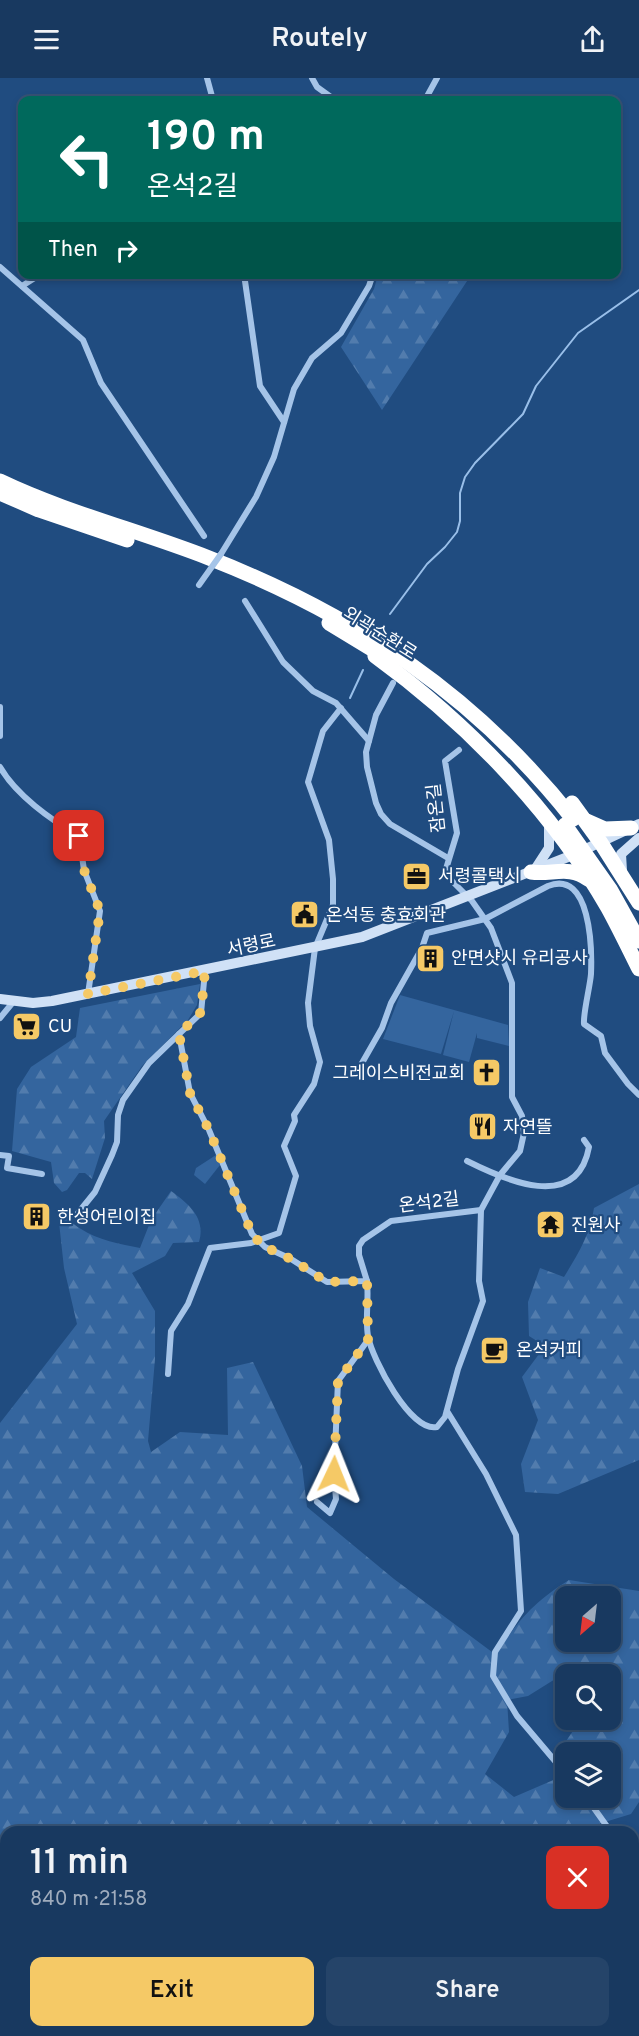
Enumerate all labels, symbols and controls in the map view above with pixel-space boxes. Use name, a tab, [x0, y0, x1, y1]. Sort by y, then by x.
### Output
text: Routely	[271, 22, 368, 56]
icon: menu	[30, 23, 63, 56]
icon: share	[576, 23, 609, 56]
text: 190 m	[147, 112, 265, 165]
icon: left	[48, 120, 126, 198]
text: 온석2길	[147, 171, 238, 205]
icon: right	[110, 234, 143, 267]
text: Then	[48, 237, 98, 264]
street label: 외곽순환로	[338, 603, 420, 666]
street label: 잠온길	[423, 782, 452, 834]
pin	[53, 810, 104, 861]
icon: arrive	[62, 819, 95, 852]
office icon: 서령콜택시	[401, 860, 433, 892]
place label: 서령콜택시	[438, 866, 521, 889]
public building icon: 온석동 충효회관	[289, 899, 321, 931]
place label: 온석동 충효회관	[326, 905, 447, 928]
street label: 서령로	[225, 930, 278, 963]
building icon: 안면샷시 유리공사	[414, 942, 446, 974]
place label: 안면샷시 유리공사	[451, 948, 588, 971]
supermarket icon: CU	[11, 1010, 43, 1042]
place label: CU	[48, 1016, 72, 1039]
church icon: 그레이스비전교회	[470, 1057, 502, 1089]
place label: 그레이스비전교회	[333, 1063, 465, 1086]
restaurant icon: 자연뜰	[466, 1111, 498, 1143]
place label: 자연뜰	[503, 1117, 553, 1140]
street label: 온석2길	[398, 1188, 461, 1219]
building icon: 한성어린이집	[20, 1201, 52, 1233]
place label: 한성어린이집	[57, 1207, 156, 1230]
temple icon: 진원사	[534, 1209, 566, 1241]
place label: 진원사	[571, 1215, 621, 1238]
cafe icon: 온석커피	[479, 1334, 511, 1366]
place label: 온석커피	[516, 1340, 582, 1363]
position arrow	[302, 1442, 366, 1506]
north arrow	[555, 1586, 621, 1652]
map controls	[555, 1586, 621, 1808]
button: search	[555, 1664, 621, 1730]
button: layers	[555, 1742, 621, 1808]
text: 11 min	[30, 1841, 129, 1887]
button: close	[546, 1846, 609, 1909]
text: 840 m · 21:58	[30, 1887, 147, 1913]
button: Exit	[30, 1957, 314, 2026]
button: Share	[326, 1957, 609, 2026]

